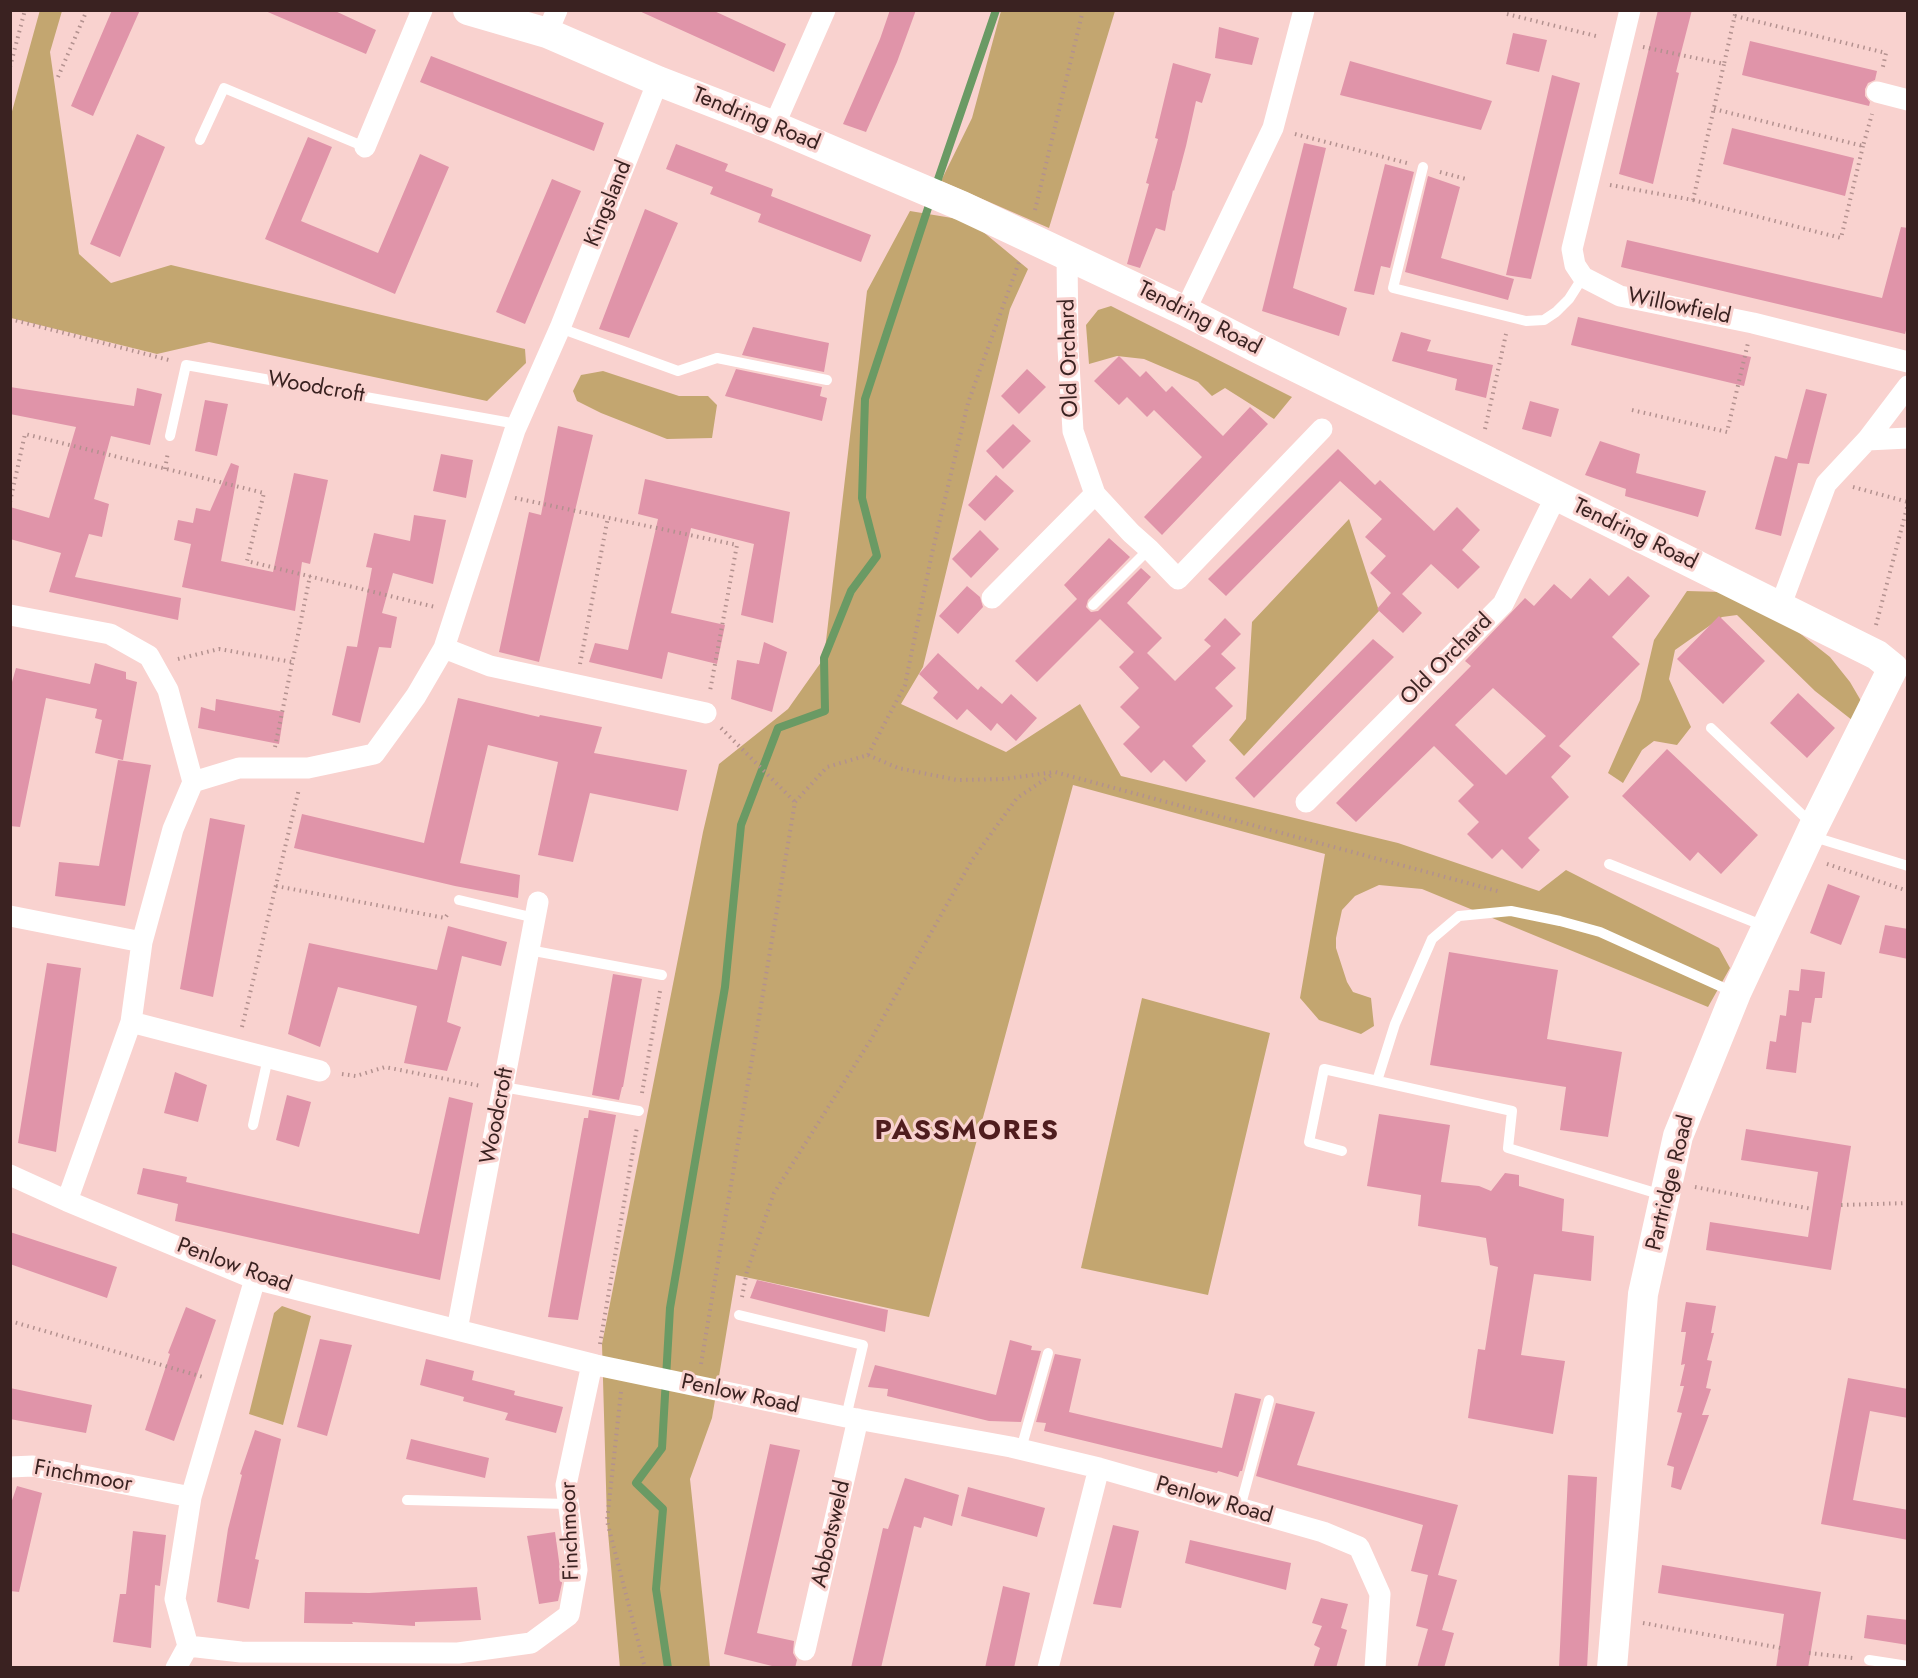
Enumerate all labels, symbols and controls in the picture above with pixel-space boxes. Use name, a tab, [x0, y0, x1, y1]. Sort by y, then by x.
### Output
street label: Tendring Road	[689, 83, 823, 157]
street label: Kingsland	[580, 157, 638, 251]
street label: Tendring Road	[1133, 277, 1265, 361]
street label: Willowfield	[1625, 283, 1733, 331]
street label: Old Orchard	[1055, 298, 1085, 418]
street label: Woodcroft	[266, 367, 366, 409]
street label: Tendring Road	[1569, 494, 1701, 576]
street label: Old Orchard	[1396, 609, 1498, 711]
street label: Woodcroft	[476, 1065, 520, 1167]
street label: Partridge Road	[1641, 1113, 1701, 1253]
district label: PASSMORES	[875, 1115, 1059, 1149]
street label: Penlow Road	[173, 1233, 295, 1299]
street label: Penlow Road	[679, 1370, 801, 1420]
street label: Finchmoor	[32, 1455, 134, 1499]
street label: Penlow Road	[1153, 1472, 1275, 1530]
street label: Abbotsweld	[807, 1478, 857, 1590]
street label: Finchmoor	[556, 1481, 586, 1581]

